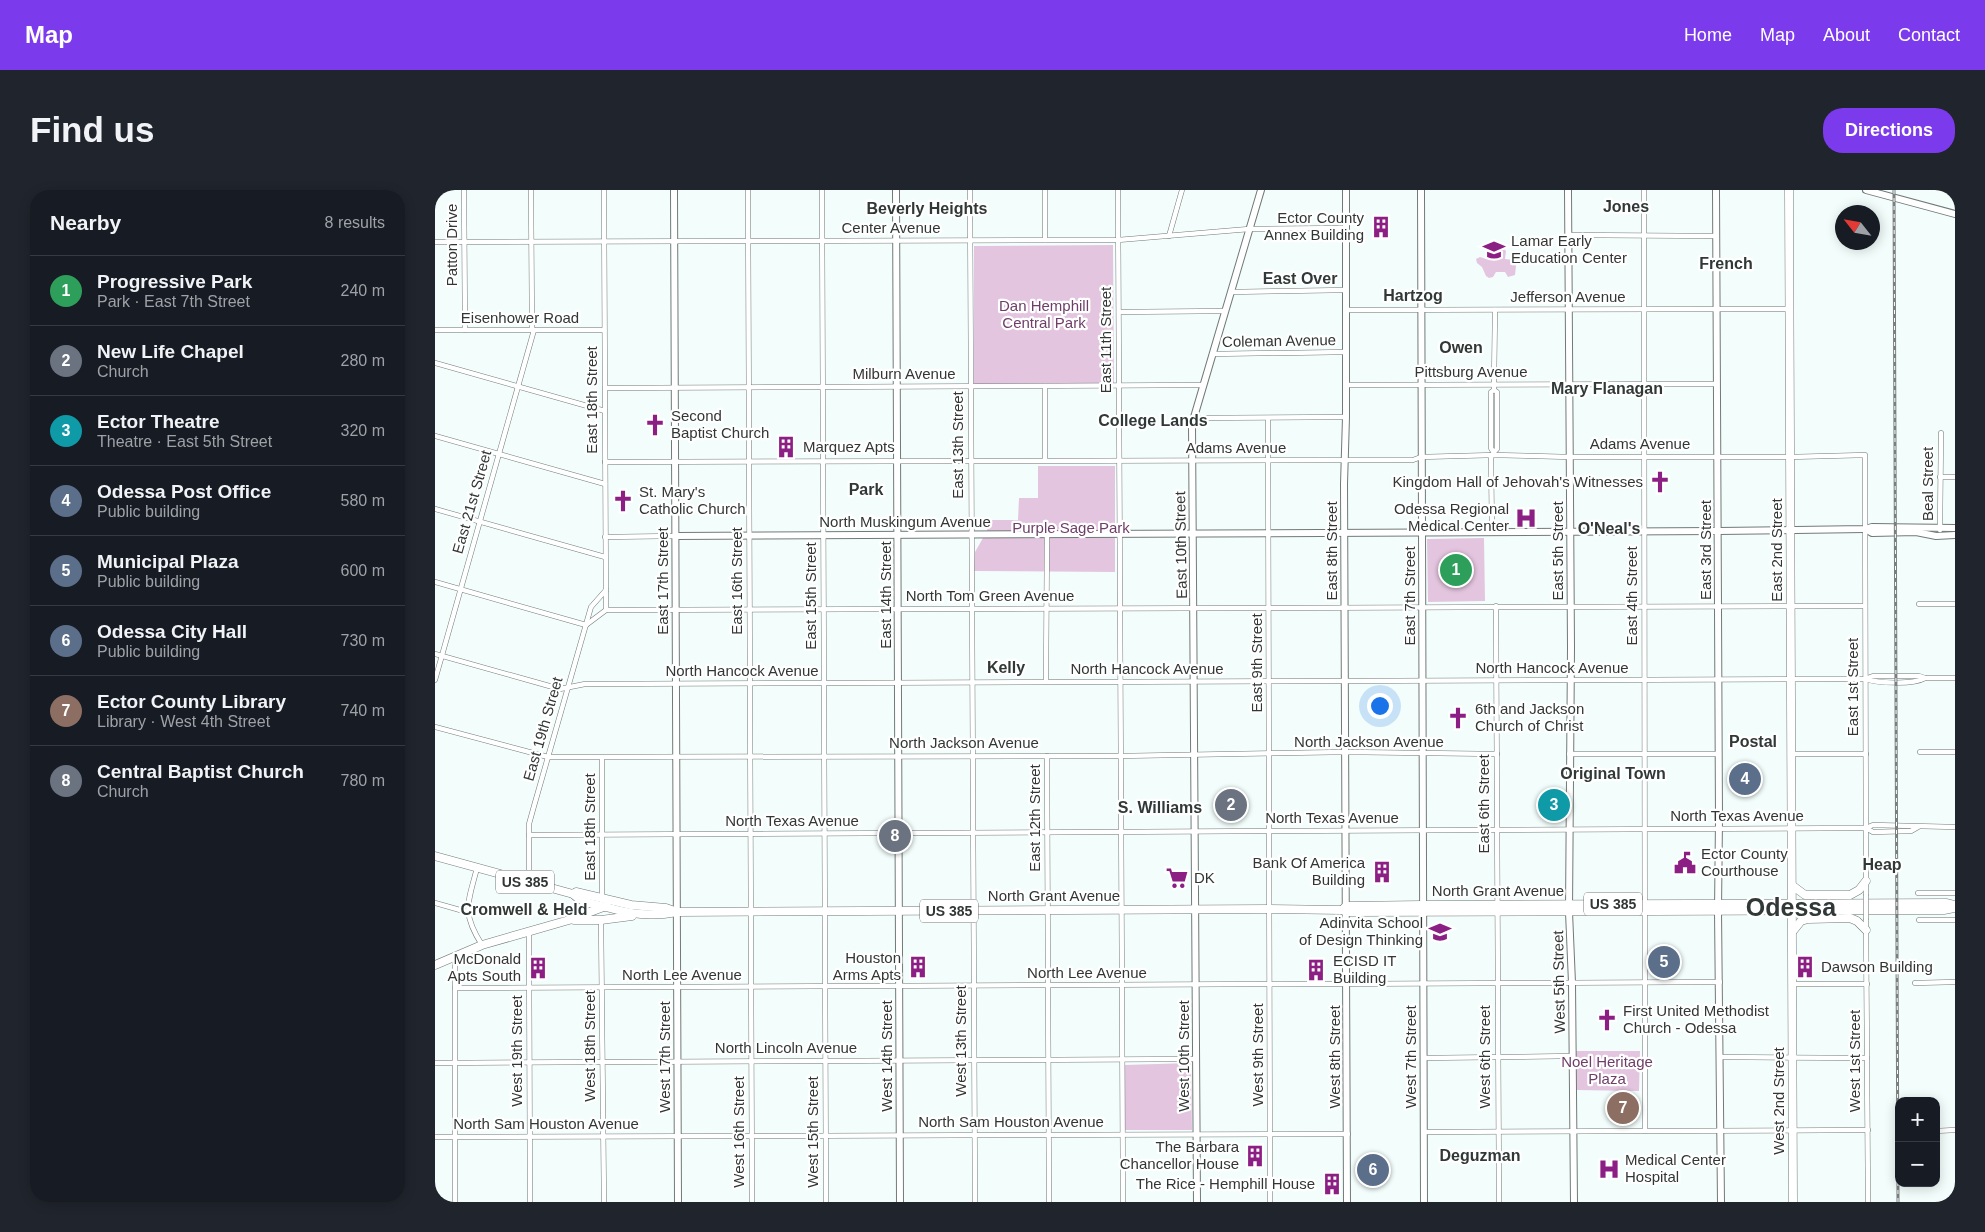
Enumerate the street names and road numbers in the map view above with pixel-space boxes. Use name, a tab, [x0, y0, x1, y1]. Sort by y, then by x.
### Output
street label: Patton Drive	[443, 204, 460, 286]
street label: Center Avenue	[842, 219, 940, 236]
street label: East 11th Street	[1097, 286, 1114, 393]
street label: Jefferson Avenue	[1510, 288, 1626, 305]
street label: Eisenhower Road	[461, 309, 579, 326]
street label: Coleman Avenue	[1222, 331, 1336, 350]
street label: East 18th Street	[583, 345, 600, 454]
street label: Pittsburg Avenue	[1414, 363, 1528, 380]
street label: Milburn Avenue	[852, 365, 956, 382]
street label: East 13th Street	[949, 390, 966, 499]
street label: Adams Avenue	[1590, 435, 1690, 452]
street label: Adams Avenue	[1186, 439, 1286, 456]
street label: Beal Street	[1919, 446, 1936, 521]
street label: East 21st Street	[449, 447, 495, 556]
street label: East 10th Street	[1171, 490, 1190, 599]
street label: East 2nd Street	[1768, 497, 1785, 602]
street label: East 3rd Street	[1697, 499, 1714, 600]
street label: East 8th Street	[1323, 501, 1340, 601]
street label: East 5th Street	[1549, 501, 1566, 601]
street label: North Muskingum Avenue	[819, 513, 991, 530]
street label: East 17th Street	[654, 526, 671, 635]
street label: East 16th Street	[728, 526, 745, 635]
street label: East 14th Street	[877, 540, 894, 649]
street label: East 15th Street	[802, 541, 819, 650]
street label: East 7th Street	[1401, 546, 1418, 646]
street label: East 4th Street	[1623, 546, 1640, 646]
street label: North Tom Green Avenue	[906, 587, 1074, 604]
street label: East 9th Street	[1248, 613, 1265, 713]
street label: East 1st Street	[1844, 637, 1861, 736]
street label: North Hancock Avenue	[1475, 659, 1629, 676]
street label: North Hancock Avenue	[1070, 660, 1224, 677]
street label: North Hancock Avenue	[665, 662, 819, 679]
street label: East 19th Street	[520, 674, 566, 783]
street label: North Jackson Avenue	[1294, 733, 1444, 750]
street label: North Jackson Avenue	[889, 734, 1039, 751]
street label: East 6th Street	[1475, 754, 1492, 854]
street label: East 12th Street	[1026, 763, 1043, 872]
street label: East 18th Street	[581, 772, 598, 881]
street label: North Texas Avenue	[1670, 807, 1804, 824]
street label: North Texas Avenue	[1265, 809, 1399, 826]
street label: North Texas Avenue	[725, 812, 859, 829]
road number: US 385	[496, 870, 554, 894]
street label: North Grant Avenue	[1432, 882, 1564, 899]
street label: North Grant Avenue	[988, 887, 1120, 904]
road number: US 385	[1584, 892, 1642, 916]
road number: US 385	[920, 899, 978, 922]
street label: West 5th Street	[1549, 929, 1568, 1034]
street label: North Lee Avenue	[1027, 964, 1147, 981]
street label: North Lee Avenue	[622, 966, 742, 983]
street label: West 13th Street	[952, 984, 969, 1097]
street label: West 18th Street	[581, 989, 598, 1102]
street label: West 19th Street	[508, 994, 525, 1107]
street label: West 14th Street	[878, 999, 895, 1112]
street label: West 10th Street	[1175, 999, 1192, 1112]
street label: West 17th Street	[656, 1000, 673, 1113]
street label: West 9th Street	[1249, 1003, 1266, 1107]
street label: West 8th Street	[1326, 1005, 1343, 1109]
street label: West 7th Street	[1402, 1005, 1419, 1109]
street label: West 6th Street	[1476, 1005, 1493, 1109]
street label: West 1st Street	[1846, 1009, 1863, 1112]
street label: North Lincoln Avenue	[715, 1039, 857, 1056]
street label: West 2nd Street	[1770, 1047, 1787, 1155]
street label: West 16th Street	[730, 1075, 747, 1188]
street label: West 15th Street	[804, 1075, 821, 1188]
street label: North Sam Houston Avenue	[918, 1113, 1104, 1130]
street label: North Sam Houston Avenue	[453, 1115, 639, 1132]

